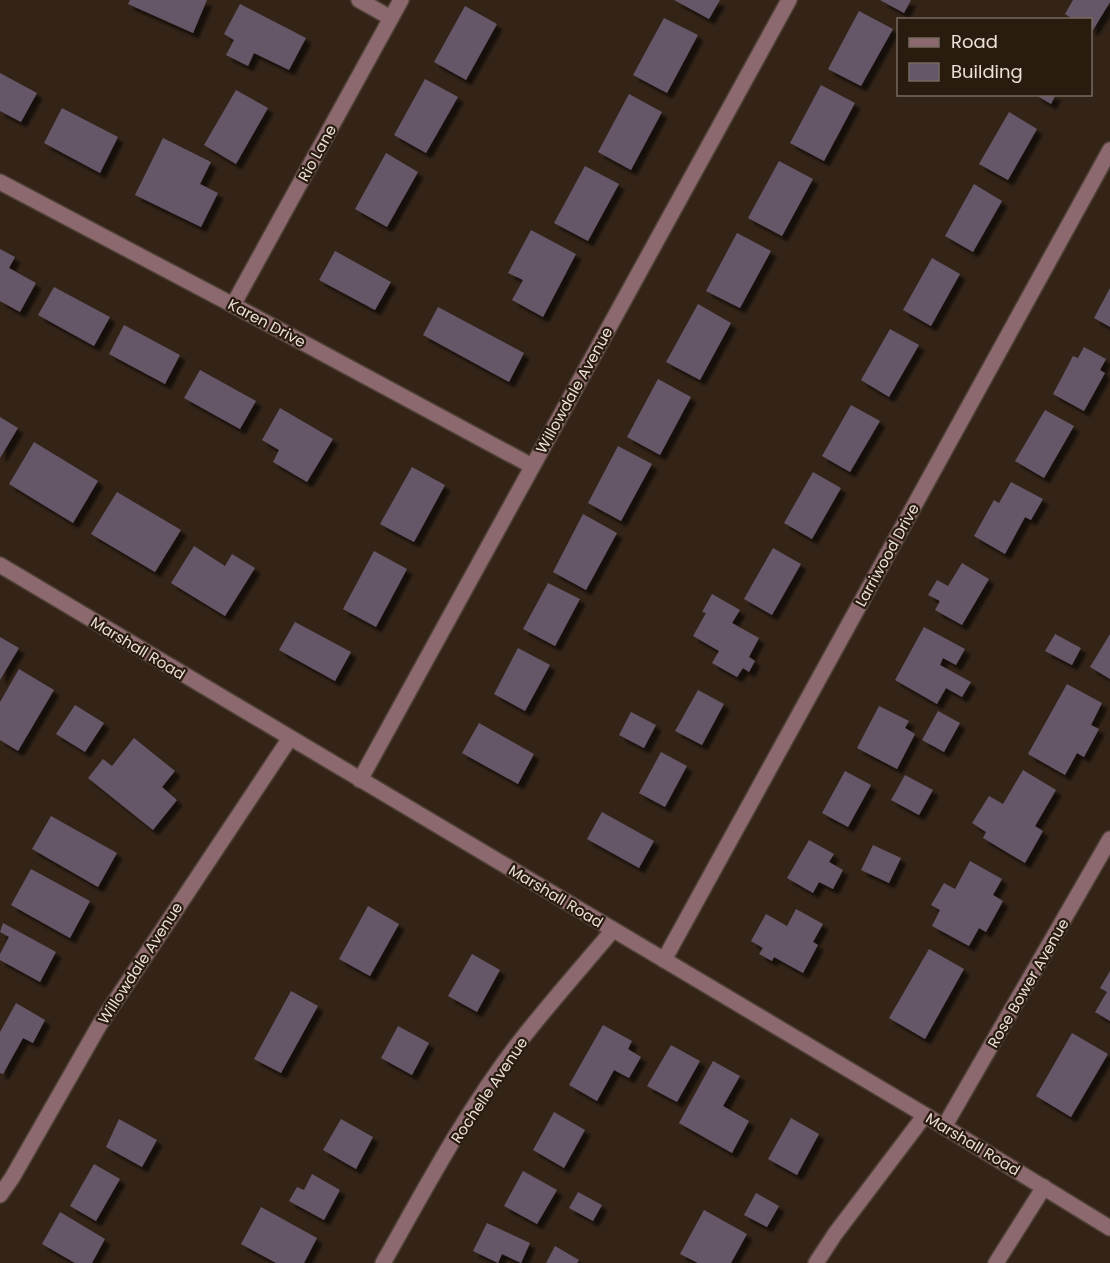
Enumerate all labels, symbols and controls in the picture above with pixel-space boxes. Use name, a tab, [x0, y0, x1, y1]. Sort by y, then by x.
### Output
legend	[897, 18, 1092, 96]
text: Road	[951, 29, 998, 54]
text: Building	[951, 59, 1023, 84]
street label: Rio Lane	[293, 121, 341, 185]
street label: Karen Drive	[224, 294, 310, 352]
street label: Willowdale Avenue	[531, 323, 617, 457]
street label: Larriwood Drive	[850, 500, 924, 610]
street label: Marshall Road	[87, 612, 189, 684]
street label: Marshall Road	[505, 860, 607, 932]
street label: Willowdale Avenue	[93, 898, 187, 1028]
street label: Rose Bower Avenue	[982, 914, 1074, 1052]
street label: Rochelle Avenue	[446, 1033, 532, 1147]
street label: Marshall Road	[922, 1108, 1024, 1180]

